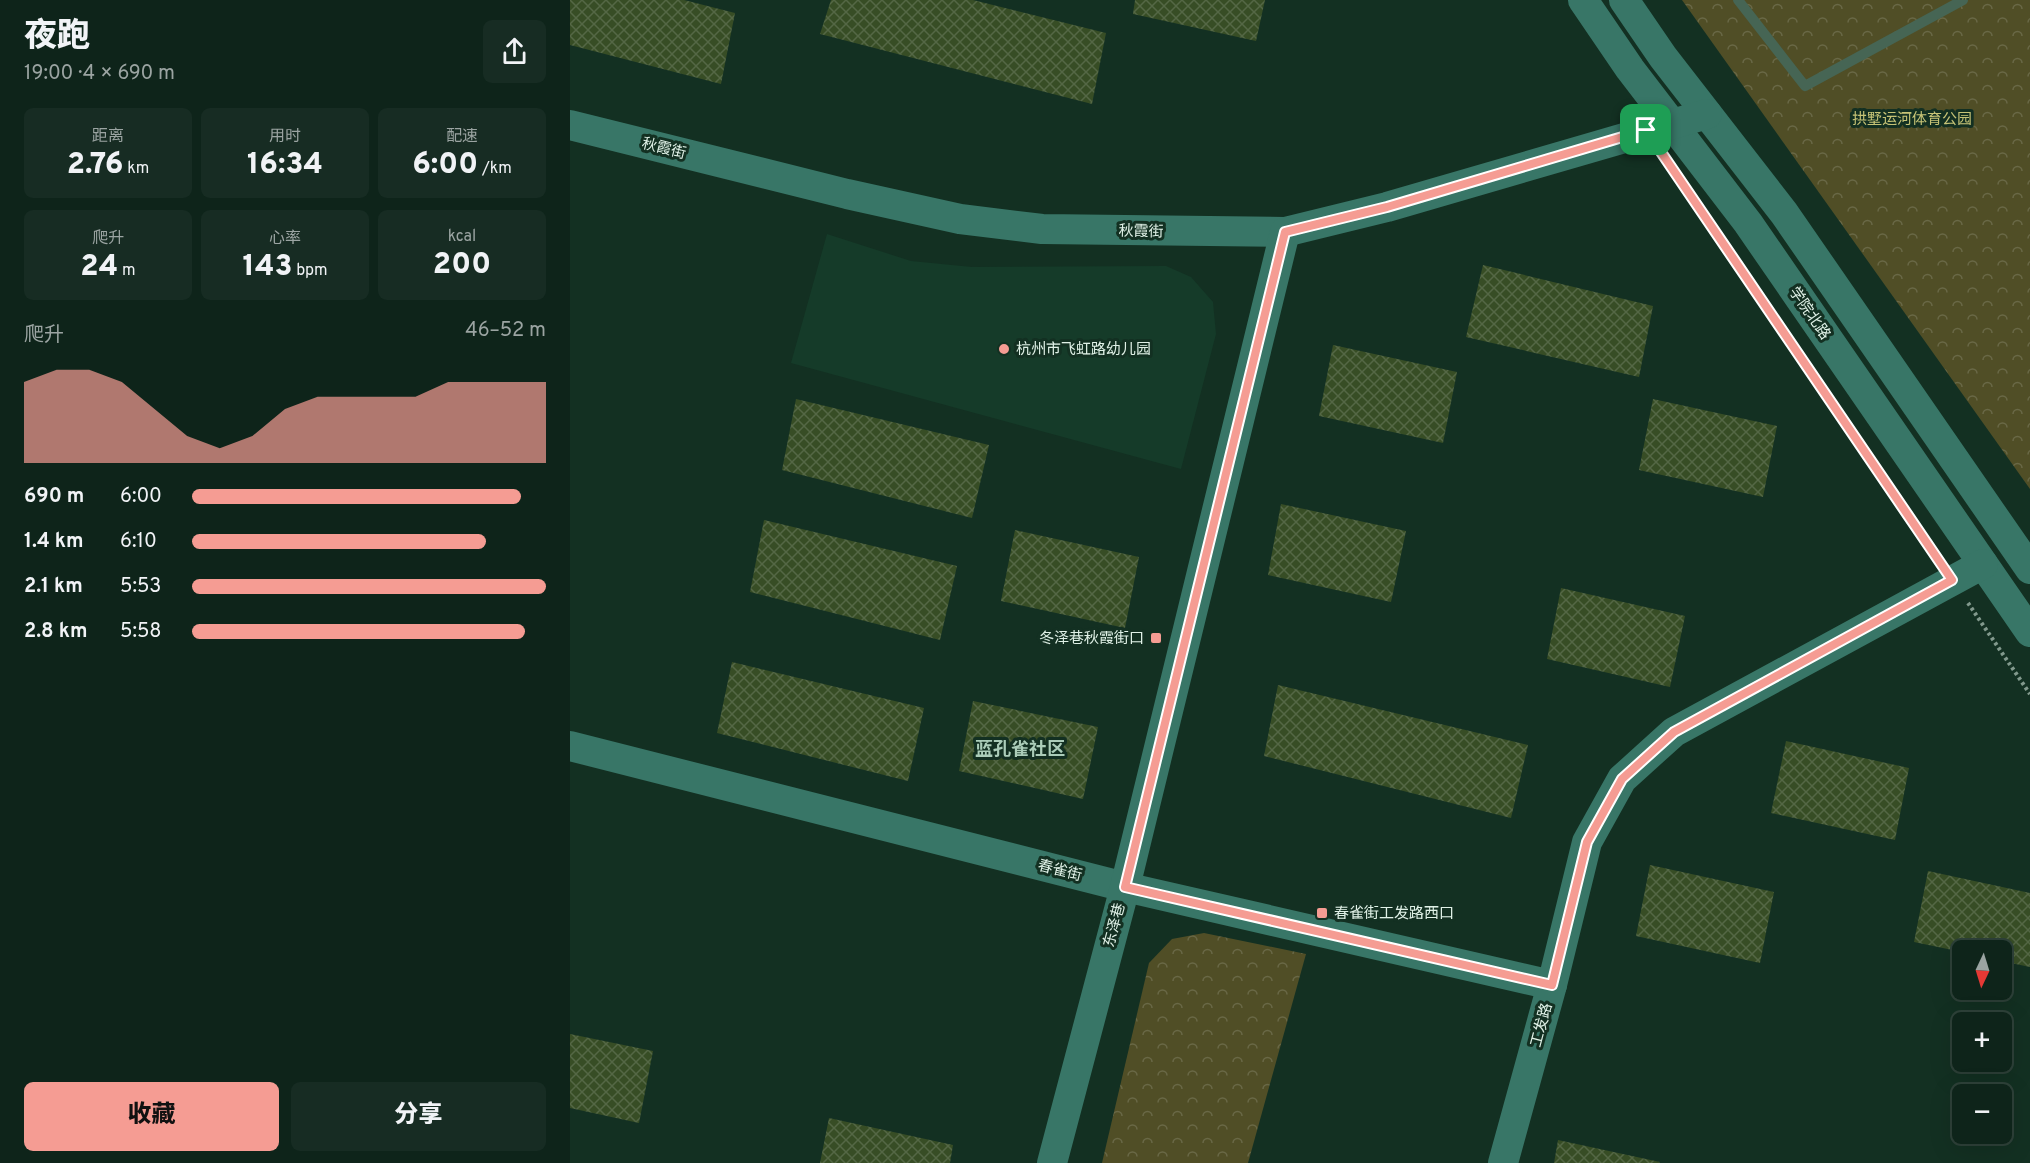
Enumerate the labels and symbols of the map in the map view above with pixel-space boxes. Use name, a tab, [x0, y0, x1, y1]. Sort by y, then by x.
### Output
pin	[1620, 104, 1671, 155]
park label: 拱墅运河体育公园	[1852, 111, 1972, 130]
street label: 秋霞街	[639, 135, 688, 164]
street label: 秋霞街	[1118, 223, 1164, 242]
street label: 学院北路	[1784, 283, 1835, 344]
place label: 杭州市飞虹路幼儿园	[1016, 340, 1151, 360]
marker: 杭州市飞虹路幼儿园	[997, 342, 1011, 356]
place label: 冬泽巷秋霞街口	[1039, 630, 1144, 649]
marker: 冬泽巷秋霞街口	[1149, 631, 1163, 645]
district label: 蓝孔雀社区	[975, 739, 1065, 762]
street label: 春雀街	[1035, 857, 1084, 886]
street label: 东泽巷	[1100, 901, 1130, 950]
place label: 春雀街工发路西口	[1334, 905, 1454, 924]
marker: 春雀街工发路西口	[1315, 906, 1329, 920]
north arrow	[1952, 940, 2012, 1000]
street label: 工发路	[1527, 1001, 1557, 1050]

